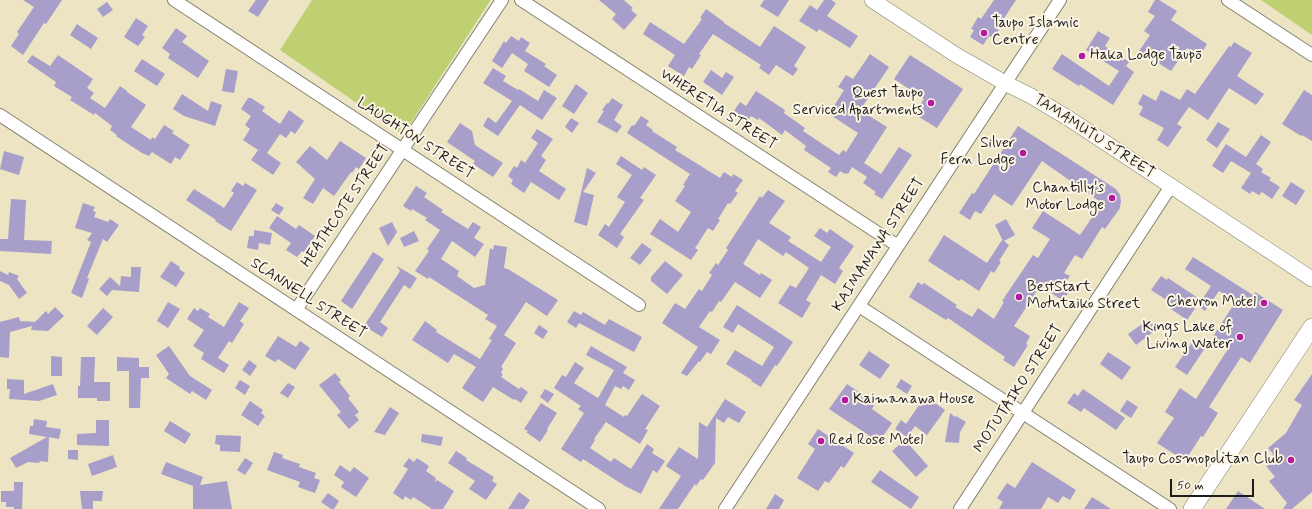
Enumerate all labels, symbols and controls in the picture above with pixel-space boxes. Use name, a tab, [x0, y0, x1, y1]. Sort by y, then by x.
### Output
place label: Taupo Islamic Centre	[992, 15, 1079, 50]
marker: Taupo Islamic Centre	[979, 28, 989, 38]
place label: Haka Lodge Taupō	[1090, 47, 1202, 65]
marker: Haka Lodge Taupō	[1077, 51, 1087, 61]
street label: WHERETIA STREET	[656, 66, 780, 154]
place label: Quest Taupo Serviced Apartments	[793, 85, 923, 120]
street label: TAMAMUTU STREET	[1030, 91, 1158, 183]
street label: LAUGHTON STREET	[353, 94, 477, 184]
marker: Quest Taupo Serviced Apartments	[926, 98, 936, 108]
place label: Silver Fern Lodge	[941, 135, 1015, 170]
street label: HEATHCOTE STREET	[298, 141, 394, 271]
marker: Silver Fern Lodge	[1018, 148, 1028, 158]
street label: KAIMANAWA STREET	[829, 175, 929, 315]
place label: Chantilly's Motor Lodge	[1026, 180, 1104, 215]
marker: Chantilly's Motor Lodge	[1107, 193, 1117, 203]
street label: SCANNELL STREET	[247, 255, 369, 343]
place label: BestStart Motutaiko Street	[1027, 279, 1141, 314]
marker: BestStart Motutaiko Street	[1014, 292, 1024, 302]
place label: Chevron Motel	[1166, 294, 1256, 312]
marker: Chevron Motel	[1259, 298, 1269, 308]
place label: Kings Lake of Living Water	[1143, 319, 1232, 354]
street label: MOTUTAIKO STREET	[971, 321, 1067, 457]
marker: Kings Lake of Living Water	[1235, 332, 1245, 342]
place label: Kaimanawa House	[853, 391, 975, 409]
marker: Kaimanawa House	[840, 395, 850, 405]
place label: Red Rose Motel	[829, 432, 923, 450]
marker: Red Rose Motel	[816, 436, 826, 446]
place label: Taupo Cosmopolitan Club	[1122, 451, 1283, 469]
marker: Taupo Cosmopolitan Club	[1286, 455, 1296, 465]
scale bar	[1172, 471, 1256, 497]
text: 50 m	[1177, 478, 1204, 494]

